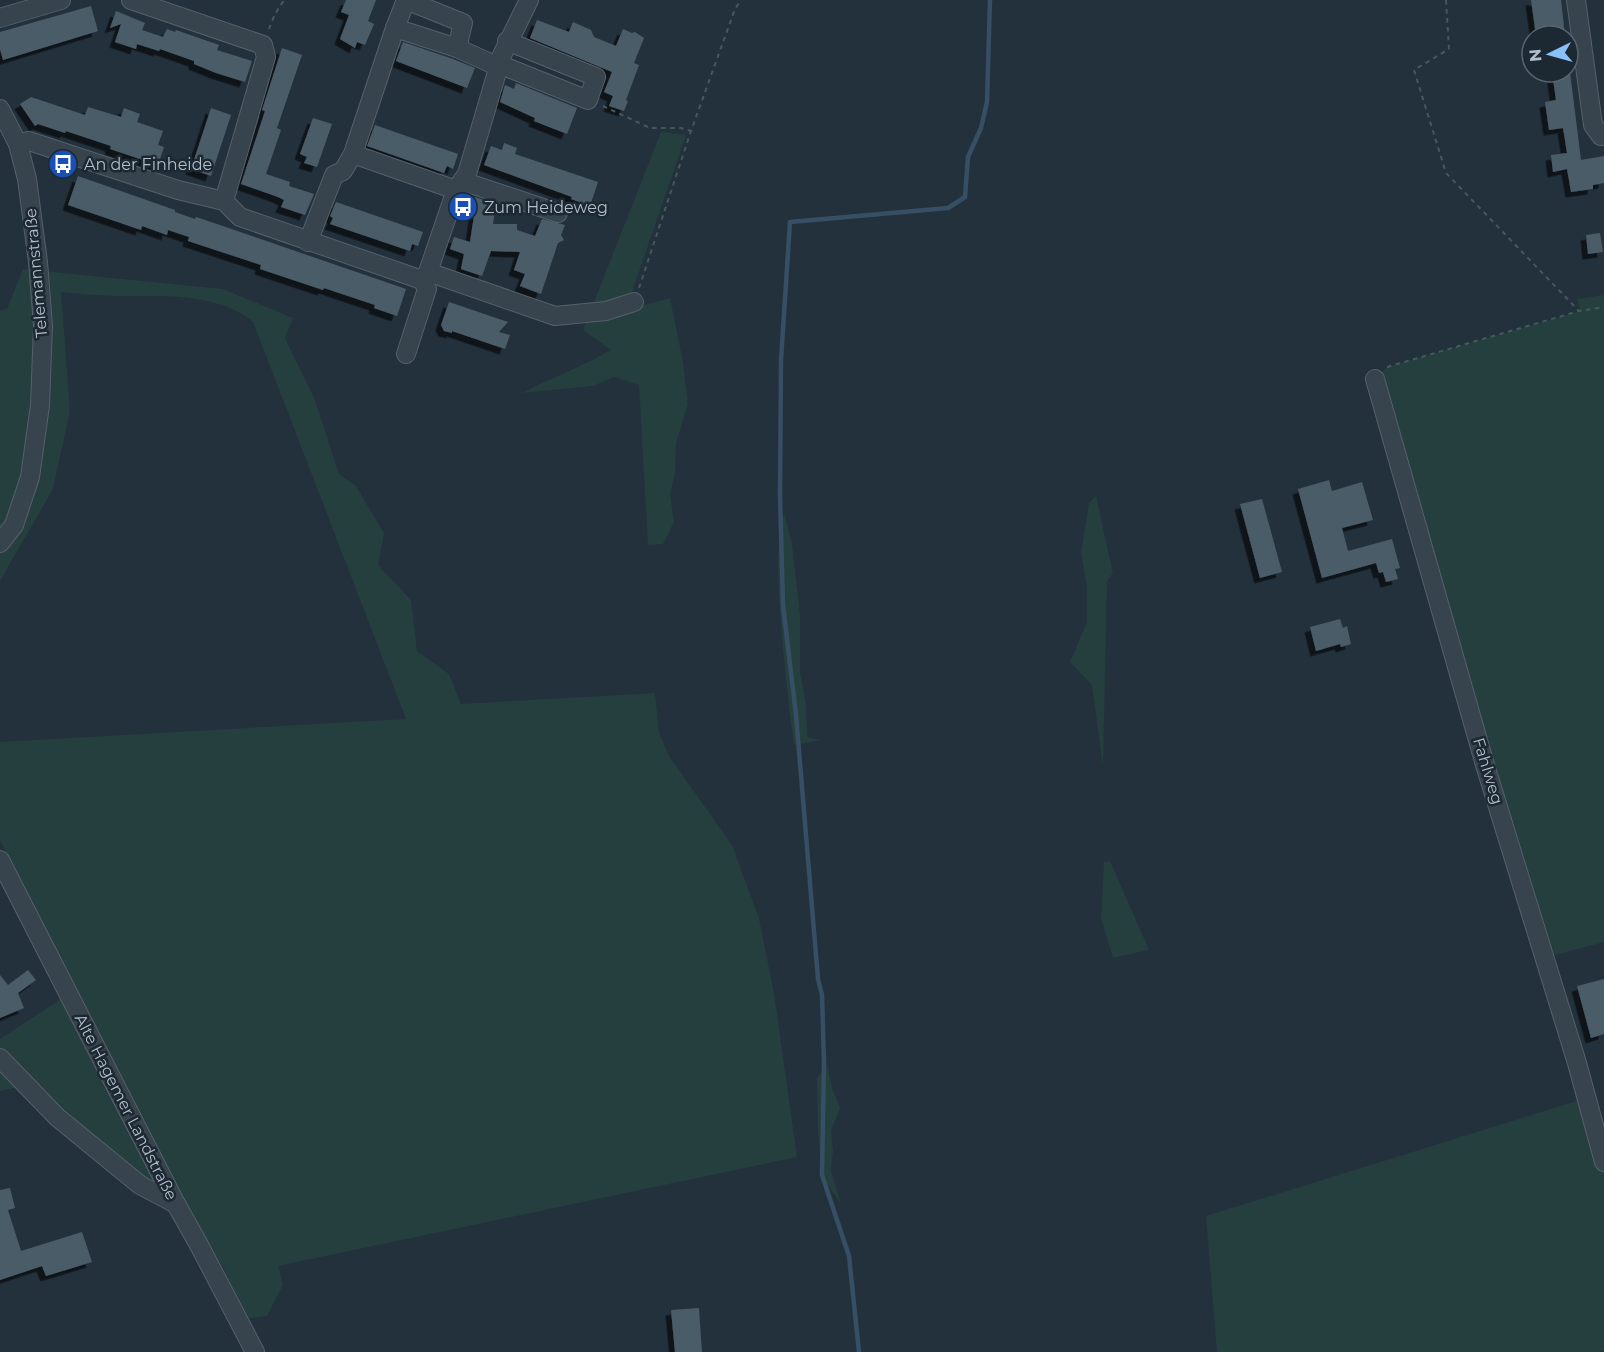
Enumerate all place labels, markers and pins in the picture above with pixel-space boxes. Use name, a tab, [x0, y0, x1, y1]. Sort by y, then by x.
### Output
bus stop icon: An der Finheide	[47, 148, 79, 180]
place label: An der Finheide	[84, 155, 212, 174]
bus stop icon: Zum Heideweg	[447, 191, 479, 223]
place label: Zum Heideweg	[484, 198, 608, 217]

